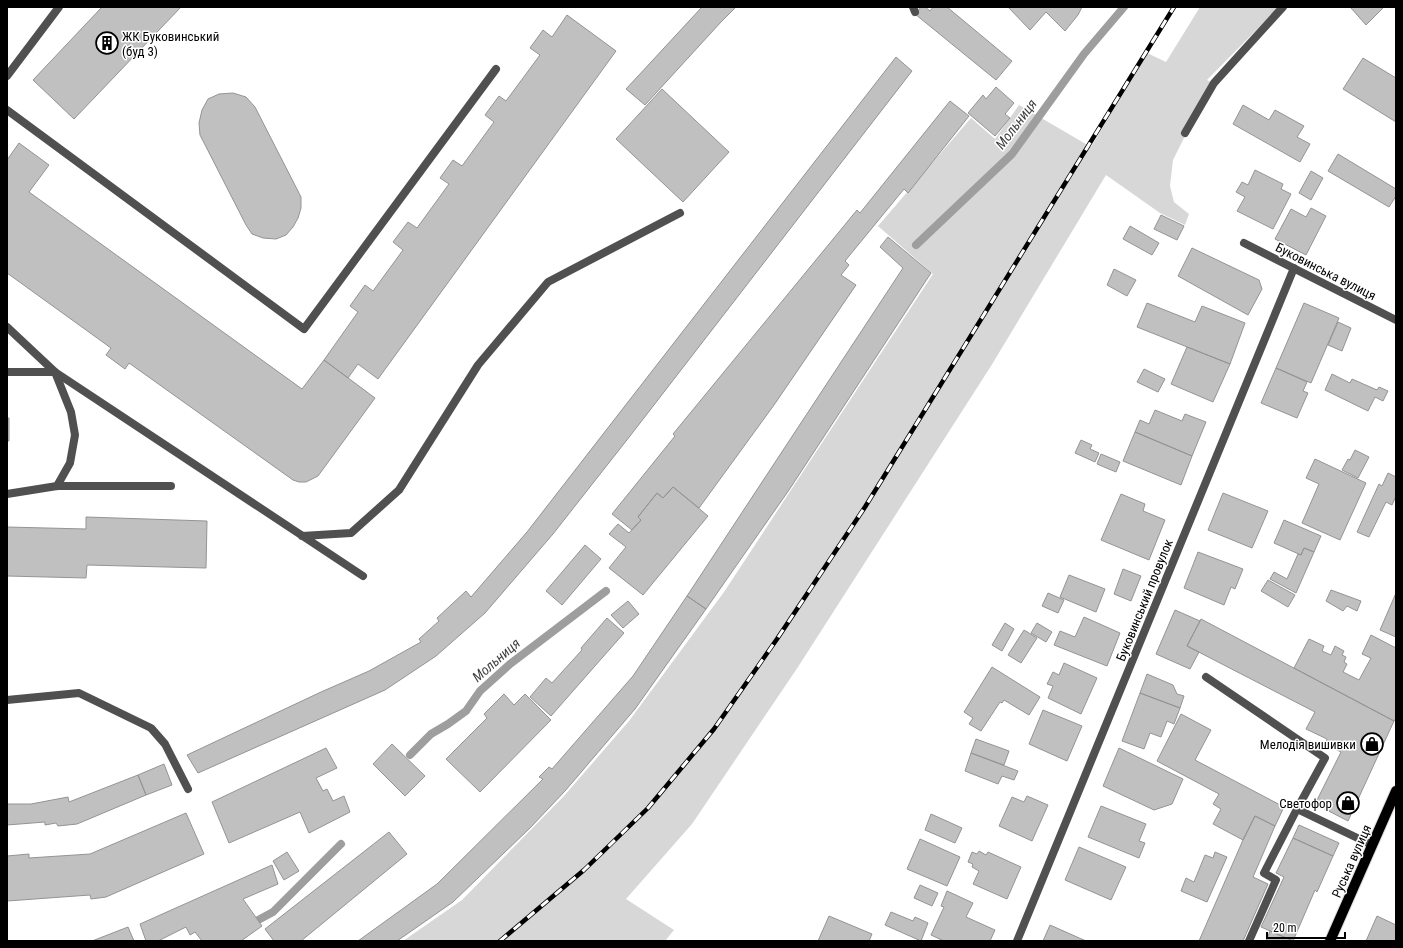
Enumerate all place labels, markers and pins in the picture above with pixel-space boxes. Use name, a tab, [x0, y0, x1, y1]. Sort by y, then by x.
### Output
place label: ЖК Буковинський (буд 3)	[122, 29, 219, 59]
building icon: ЖК Буковинський (буд 3)	[94, 30, 120, 56]
shop icon: Мелодія вишивки	[1359, 731, 1385, 757]
place label: Мелодія вишивки	[1260, 737, 1356, 752]
shop icon: Светофор	[1335, 790, 1361, 816]
place label: Светофор	[1279, 796, 1332, 811]

